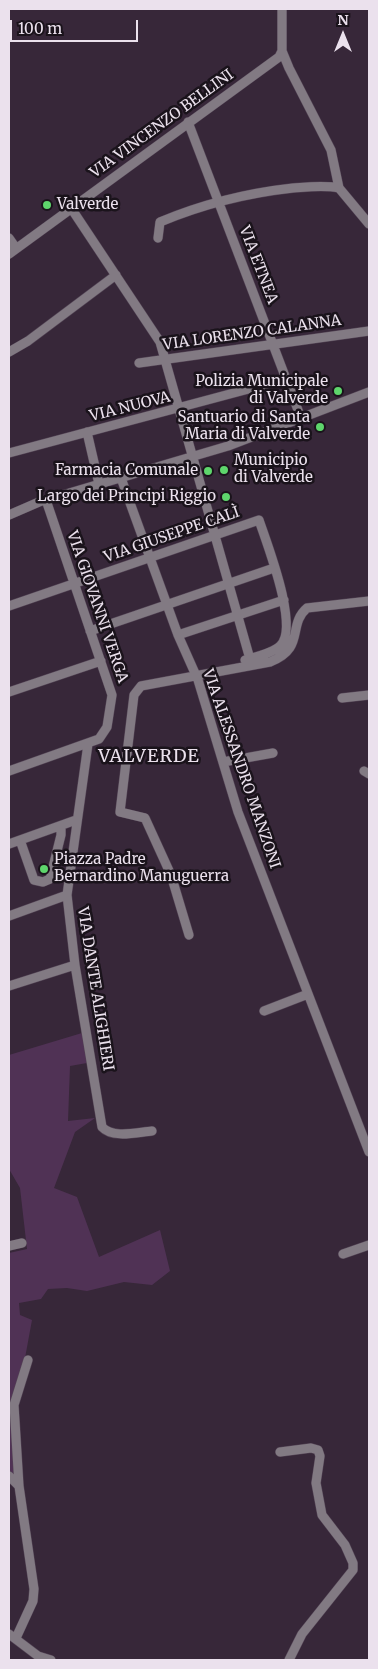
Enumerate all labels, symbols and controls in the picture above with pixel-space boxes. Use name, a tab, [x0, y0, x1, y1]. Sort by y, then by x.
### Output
scale bar	[12, 10, 140, 42]
north arrow	[318, 10, 368, 60]
text: N	[337, 11, 349, 29]
text: 100 m	[18, 19, 62, 38]
street label: VIA VINCENZO BELLINI	[87, 66, 237, 182]
place label: Valverde	[57, 196, 118, 214]
marker: Valverde	[41, 199, 53, 211]
street label: VIA ETNEA	[235, 223, 281, 307]
street label: VIA LORENZO CALANNA	[162, 312, 342, 354]
place label: Polizia Municipale di Valverde	[195, 373, 328, 408]
marker: Polizia Municipale di Valverde	[332, 385, 344, 397]
street label: VIA NUOVA	[88, 388, 172, 426]
place label: Santuario di Santa Maria di Valverde	[177, 409, 310, 444]
marker: Santuario di Santa Maria di Valverde	[314, 421, 326, 433]
place label: Municipio di Valverde	[234, 452, 313, 487]
place label: Farmacia Comunale	[55, 462, 198, 480]
marker: Municipio di Valverde	[218, 464, 230, 476]
marker: Farmacia Comunale	[202, 465, 214, 477]
place label: Largo dei Principi Riggio	[37, 488, 216, 506]
marker: Largo dei Principi Riggio	[220, 491, 232, 503]
street label: VIA GIUSEPPE CALÌ	[102, 503, 242, 567]
street label: VIA GIOVANNI VERGA	[63, 529, 131, 685]
street label: VIA ALESSANDRO MANZONI	[198, 667, 284, 871]
district label: VALVERDE	[97, 746, 201, 768]
place label: Piazza Padre Bernardino Manuguerra	[54, 851, 229, 886]
marker: Piazza Padre Bernardino Manuguerra	[38, 863, 50, 875]
street label: VIA DANTE ALIGHIERI	[73, 906, 117, 1072]

